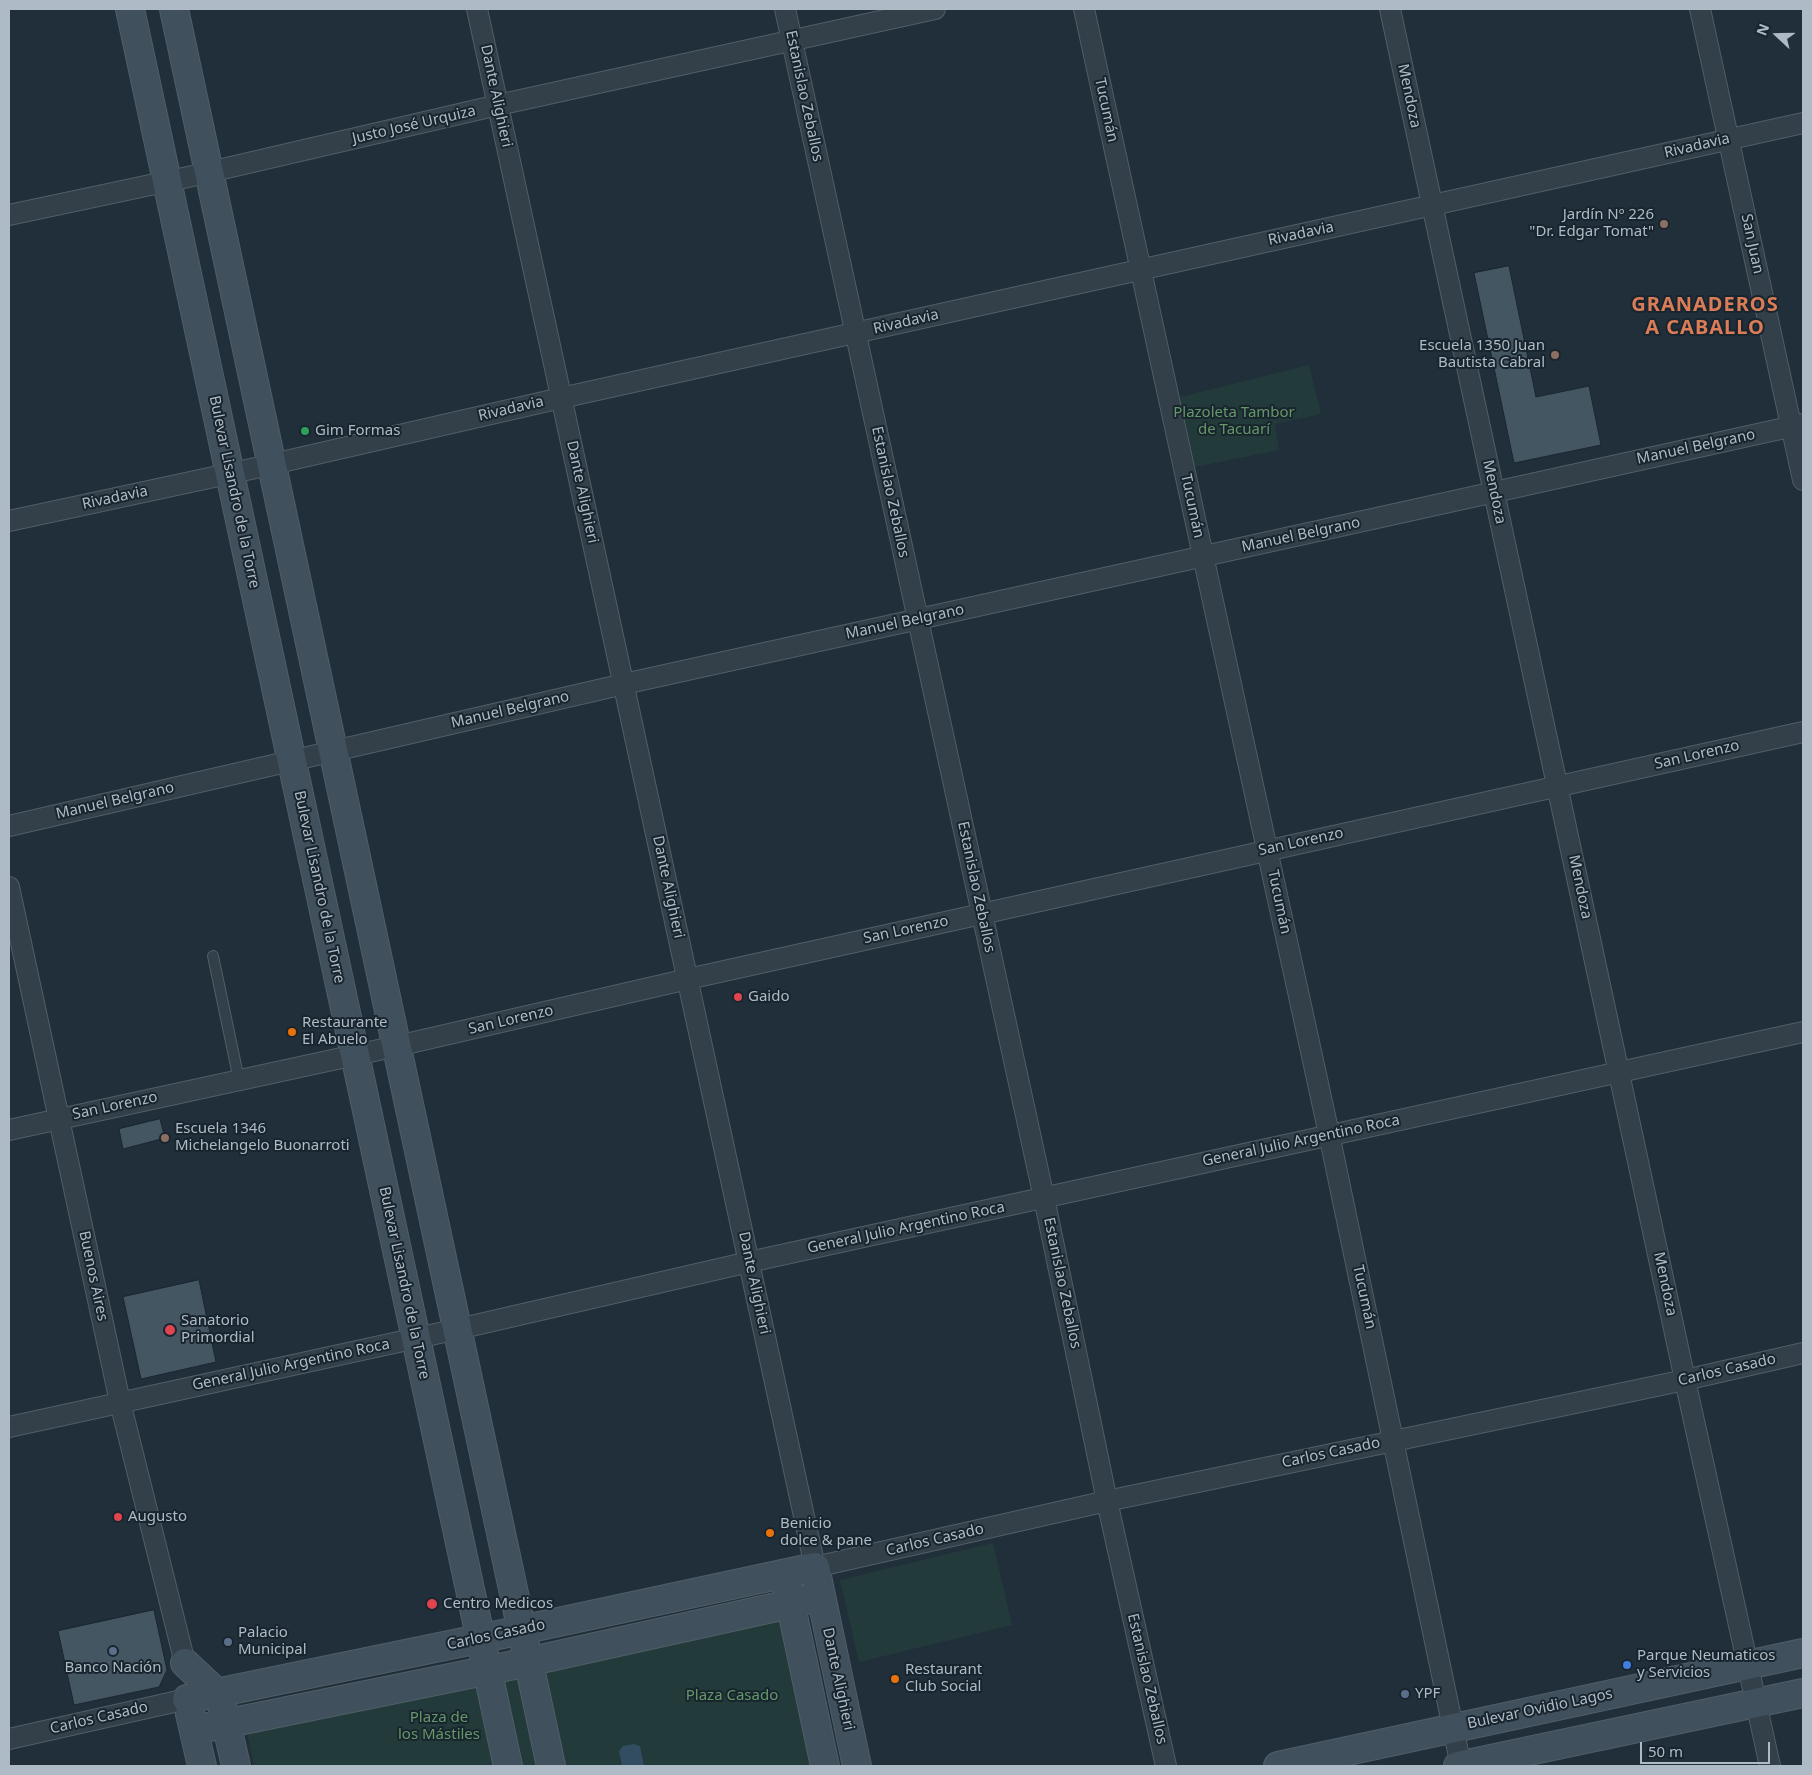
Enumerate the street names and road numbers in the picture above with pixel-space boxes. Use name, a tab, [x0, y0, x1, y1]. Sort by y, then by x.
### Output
street label: Estanislao Zeballos	[781, 29, 827, 163]
street label: Dante Alighieri	[476, 43, 516, 149]
street label: Mendoza	[1393, 62, 1425, 130]
street label: Tucumán	[1090, 76, 1122, 144]
street label: Justo José Urquiza	[350, 102, 478, 148]
street label: Rivadavia	[1662, 130, 1732, 162]
street label: San Juan	[1737, 212, 1767, 276]
street label: Rivadavia	[1266, 218, 1336, 250]
street label: Rivadavia	[871, 306, 941, 338]
street label: Rivadavia	[476, 393, 546, 425]
street label: Bulevar Lisandro de la Torre	[205, 394, 263, 590]
street label: Estanislao Zeballos	[867, 425, 913, 559]
street label: Manuel Belgrano	[1635, 426, 1757, 468]
street label: Dante Alighieri	[562, 439, 602, 545]
street label: Mendoza	[1478, 458, 1510, 526]
street label: Tucumán	[1176, 472, 1208, 540]
street label: Rivadavia	[80, 482, 150, 514]
street label: Manuel Belgrano	[1240, 514, 1362, 556]
street label: Manuel Belgrano	[844, 601, 966, 643]
street label: Manuel Belgrano	[449, 688, 571, 732]
street label: San Lorenzo	[1653, 737, 1741, 773]
street label: Manuel Belgrano	[54, 779, 176, 823]
street label: Bulevar Lisandro de la Torre	[290, 789, 348, 985]
street label: Estanislao Zeballos	[953, 820, 999, 954]
street label: San Lorenzo	[1257, 824, 1345, 860]
street label: Dante Alighieri	[648, 834, 688, 940]
street label: Mendoza	[1564, 853, 1596, 921]
street label: Tucumán	[1263, 868, 1295, 936]
street label: San Lorenzo	[862, 912, 950, 948]
street label: San Lorenzo	[467, 1002, 555, 1038]
street label: San Lorenzo	[71, 1088, 159, 1124]
street label: General Julio Argentino Roca	[1201, 1111, 1401, 1171]
street label: Bulevar Lisandro de la Torre	[375, 1185, 433, 1381]
street label: General Julio Argentino Roca	[806, 1198, 1006, 1258]
street label: Estanislao Zeballos	[1039, 1216, 1085, 1350]
street label: Buenos Aires	[75, 1229, 111, 1323]
street label: Dante Alighieri	[734, 1230, 774, 1336]
street label: Mendoza	[1649, 1250, 1681, 1318]
street label: Tucumán	[1348, 1263, 1380, 1331]
street label: General Julio Argentino Roca	[191, 1335, 391, 1395]
street label: Carlos Casado	[1676, 1350, 1778, 1390]
street label: Carlos Casado	[1280, 1434, 1382, 1472]
street label: Carlos Casado	[884, 1520, 986, 1560]
street label: Estanislao Zeballos	[1123, 1612, 1171, 1746]
street label: Carlos Casado	[445, 1616, 547, 1654]
street label: Dante Alighieri	[818, 1626, 858, 1732]
street label: Bulevar Ovidio Lagos	[1466, 1685, 1614, 1733]
street label: Carlos Casado	[48, 1698, 150, 1738]

